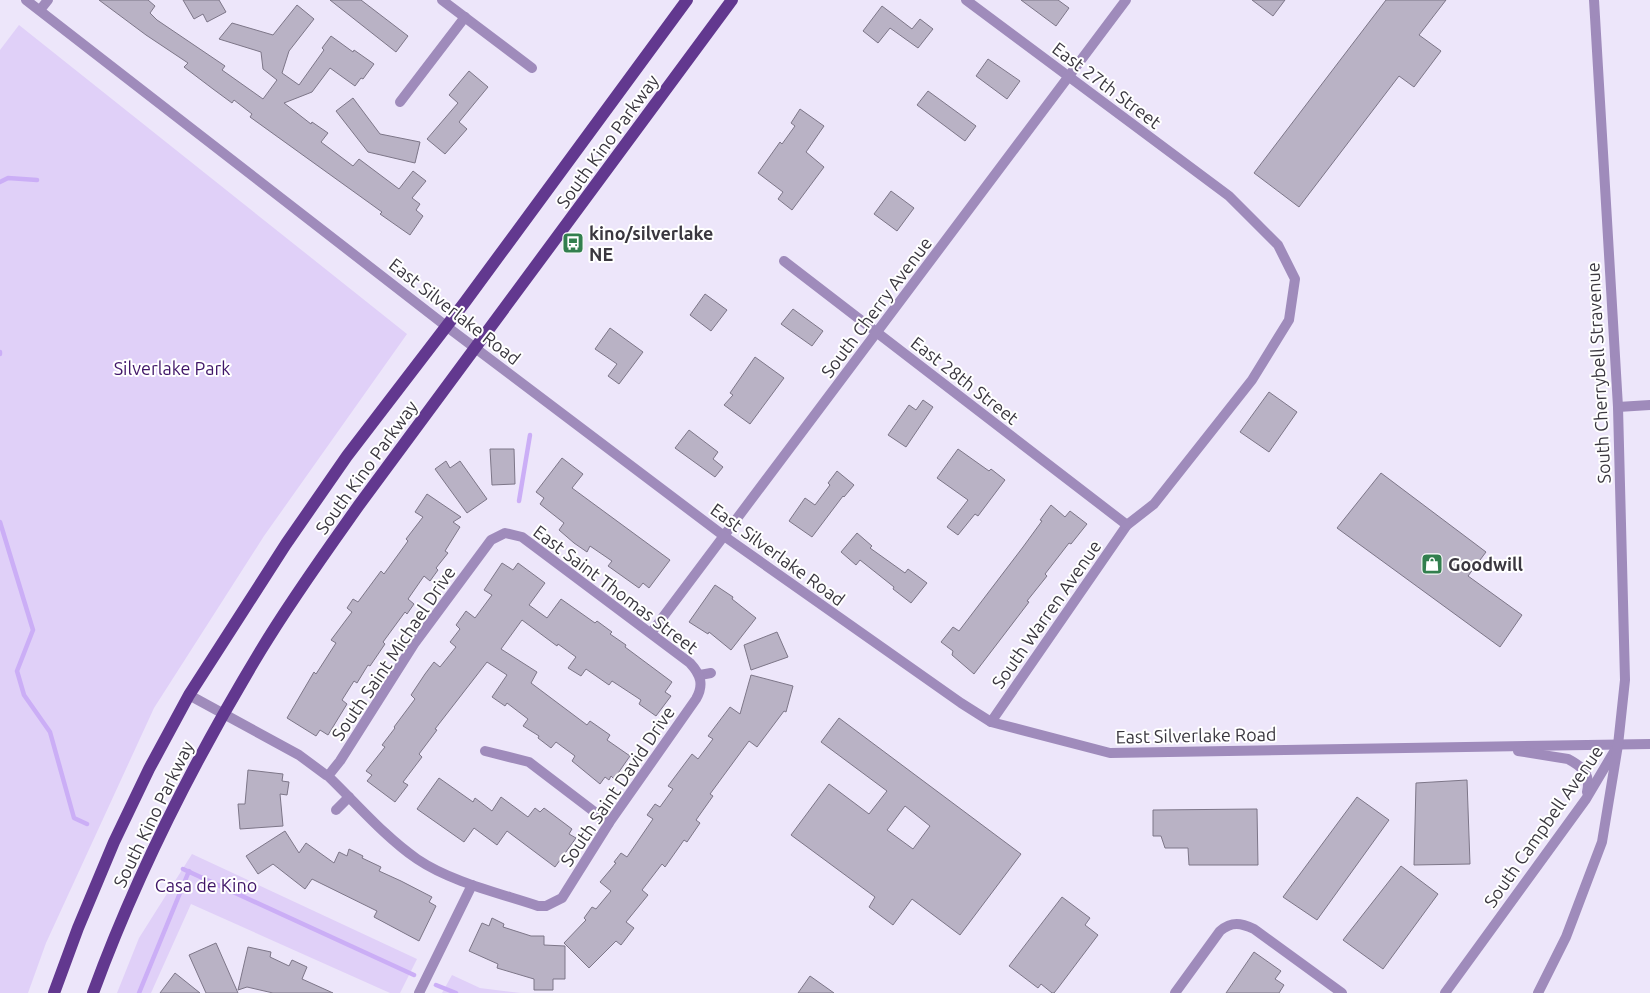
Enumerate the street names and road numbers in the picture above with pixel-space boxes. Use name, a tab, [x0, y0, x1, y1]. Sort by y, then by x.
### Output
street label: East 27th Street	[1049, 38, 1165, 132]
street label: South Kino Parkway	[552, 70, 662, 212]
street label: South Cherry Avenue	[817, 233, 935, 381]
street label: East Silverlake Road	[386, 254, 524, 368]
street label: South Cherrybell Stravenue	[1582, 262, 1614, 484]
street label: East 28th Street	[907, 332, 1023, 428]
street label: South Kino Parkway	[311, 396, 421, 538]
street label: East Silverlake Road	[707, 499, 849, 609]
street label: East Saint Thomas Street	[530, 521, 702, 657]
street label: South Warren Avenue	[987, 536, 1105, 692]
street label: South Saint Michael Drive	[327, 562, 459, 744]
street label: South Saint David Drive	[556, 702, 678, 870]
street label: East Silverlake Road	[1115, 724, 1277, 746]
street label: South Kino Parkway	[109, 737, 197, 890]
street label: South Campbell Avenue	[1480, 741, 1606, 911]

